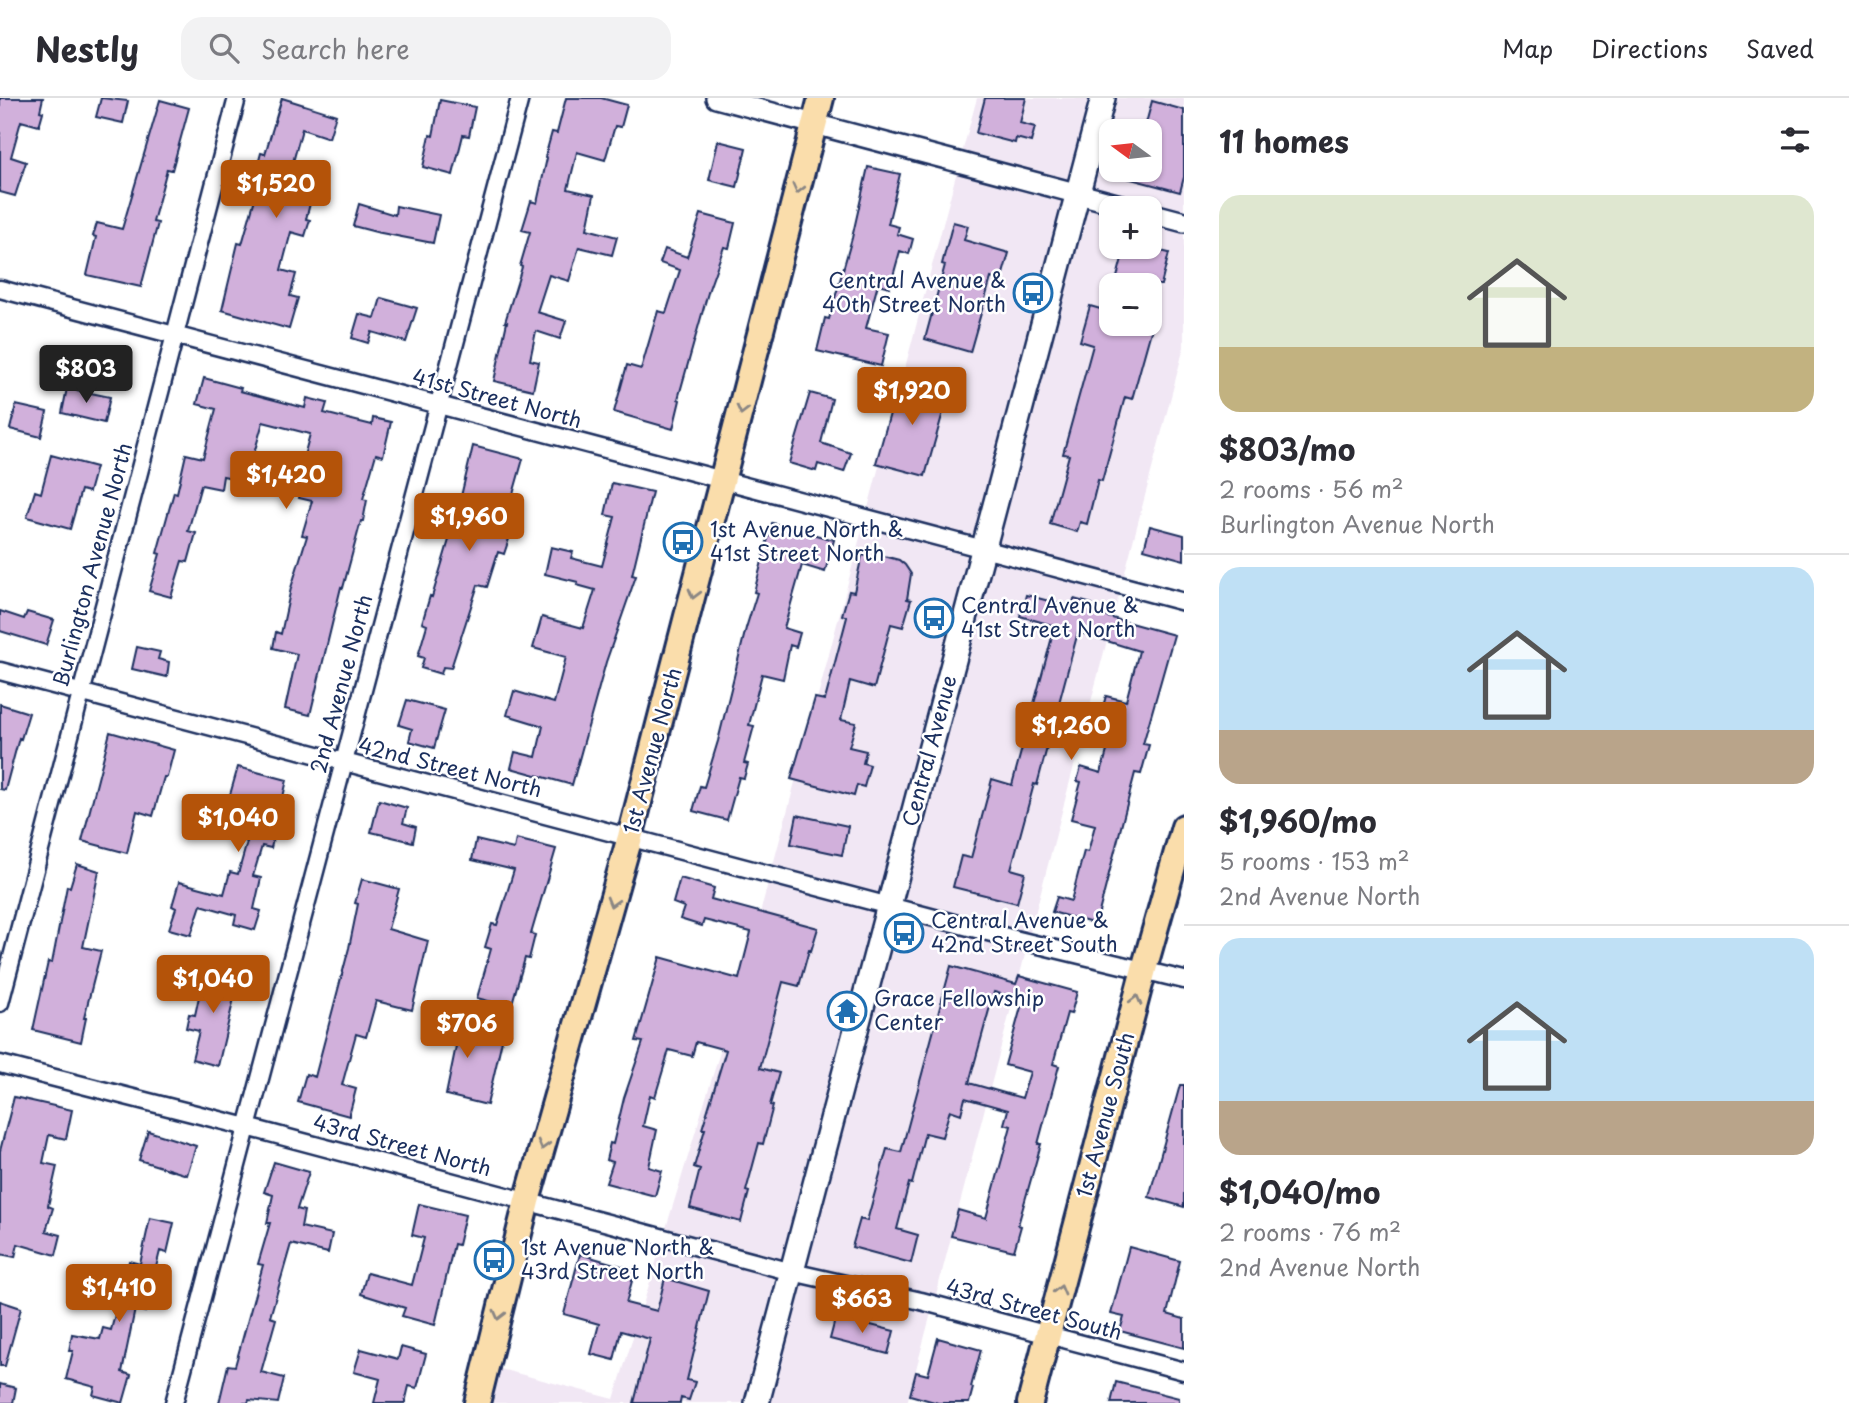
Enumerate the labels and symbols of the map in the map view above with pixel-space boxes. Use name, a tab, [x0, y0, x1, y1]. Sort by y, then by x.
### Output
north arrow	[1099, 119, 1162, 182]
pin: $1,520	[219, 160, 333, 220]
one-way arrow	[792, 183, 806, 195]
place label: Central Avenue & 40th Street North	[822, 263, 1006, 319]
bus stop icon: Central Avenue & 40th Street North	[1012, 272, 1054, 314]
pin: $803	[45, 345, 127, 405]
street label: 41st Street North	[409, 359, 586, 435]
pin: $1,920	[855, 368, 969, 427]
one-way arrow	[736, 404, 750, 416]
street label: Burlington Avenue North	[43, 439, 139, 690]
pin: $1,420	[229, 452, 343, 511]
pin: $1,960	[412, 494, 526, 553]
place label: 1st Avenue North & 41st Street North	[710, 512, 903, 568]
bus stop icon: 1st Avenue North & 41st Street North	[662, 521, 704, 563]
one-way arrow	[688, 587, 702, 599]
place label: Central Avenue & 41st Street North	[961, 588, 1139, 644]
street label: 2nd Avenue North	[301, 590, 379, 776]
bus stop icon: Central Avenue & 41st Street North	[913, 597, 955, 639]
street label: 1st Avenue North	[613, 664, 689, 837]
street label: Central Avenue	[892, 671, 964, 830]
pin: $1,260	[1014, 702, 1128, 762]
street label: 42nd Street North	[355, 728, 546, 804]
pin: $1,040	[181, 794, 295, 854]
one-way arrow	[605, 896, 620, 908]
place label: Central Avenue & 42nd Street South	[931, 903, 1118, 959]
bus stop icon: Central Avenue & 42nd Street South	[883, 912, 925, 954]
pin: $1,040	[156, 956, 270, 1015]
place label: Grace Fellowship Center	[874, 981, 1044, 1037]
temple icon: Grace Fellowship Center	[826, 990, 868, 1032]
one-way arrow	[1128, 994, 1142, 1006]
pin: $706	[426, 1000, 508, 1060]
street label: 1st Avenue South	[1067, 1028, 1142, 1201]
street label: 43rd Street North	[310, 1105, 495, 1183]
one-way arrow	[536, 1139, 551, 1151]
place label: 1st Avenue North & 43rd Street North	[521, 1230, 714, 1286]
bus stop icon: 1st Avenue North & 43rd Street North	[473, 1239, 515, 1281]
pin: $1,410	[62, 1264, 176, 1324]
street label: 43rd Street South	[943, 1269, 1126, 1347]
pin: $663	[821, 1276, 903, 1335]
one-way arrow	[1052, 1284, 1066, 1296]
one-way arrow	[493, 1309, 507, 1321]

